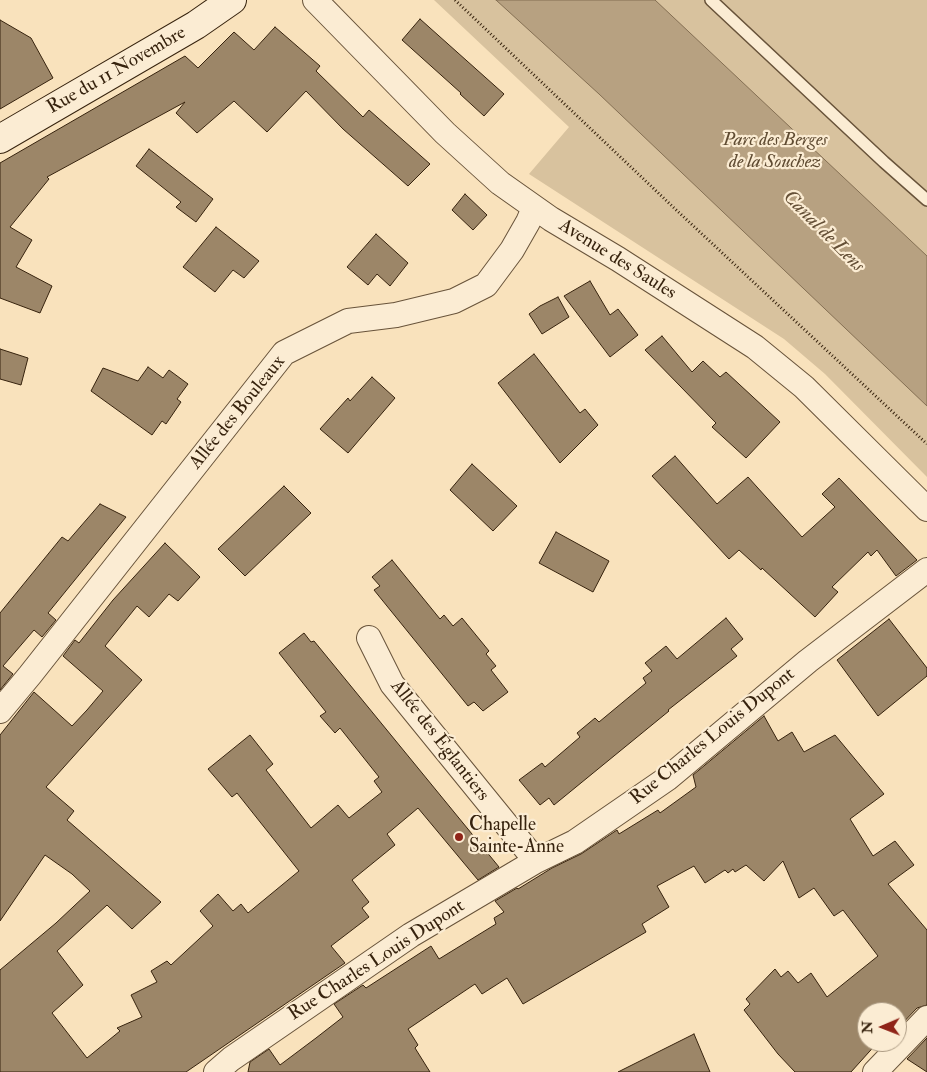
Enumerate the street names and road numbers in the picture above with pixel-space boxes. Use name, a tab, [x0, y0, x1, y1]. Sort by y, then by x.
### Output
street label: Rue du 11 Novembre	[44, 22, 190, 120]
street label: Avenue des Saules	[554, 215, 680, 305]
street label: Allée des Bouleaux	[185, 352, 291, 474]
street label: Rue Charles Louis Dupont	[626, 664, 800, 810]
street label: Allée des Églantiers	[385, 676, 493, 806]
street label: Rue Charles Louis Dupont	[285, 895, 469, 1027]

